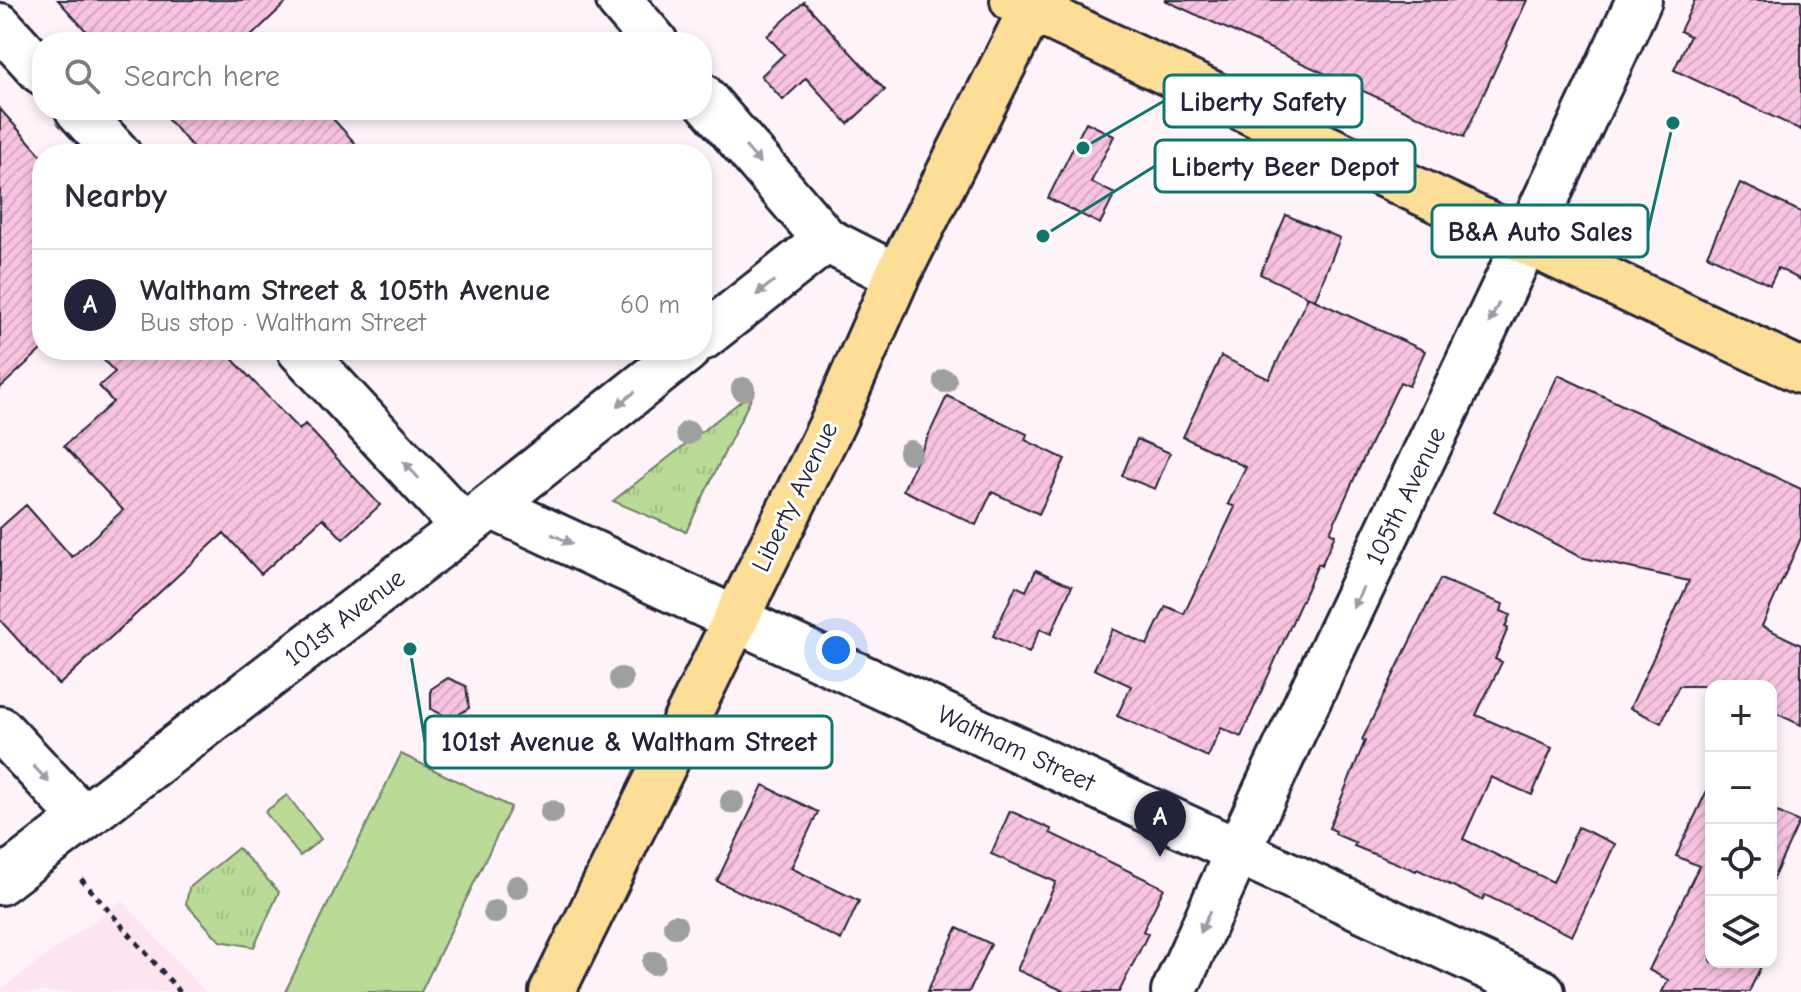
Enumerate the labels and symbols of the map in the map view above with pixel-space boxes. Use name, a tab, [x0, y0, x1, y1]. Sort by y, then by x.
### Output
callout: Liberty Safety	[1164, 75, 1362, 127]
text: Liberty Safety	[1180, 86, 1346, 118]
callout: Liberty Beer Depot	[1155, 140, 1415, 192]
one-way arrow	[744, 145, 761, 165]
text: Liberty Beer Depot	[1171, 151, 1400, 183]
callout: B&A Auto Sales	[1432, 205, 1648, 257]
text: B&A Auto Sales	[1448, 216, 1632, 248]
one-way arrow	[755, 279, 775, 296]
one-way arrow	[1487, 301, 1501, 325]
one-way arrow	[616, 390, 636, 406]
street label: Liberty Avenue	[746, 417, 844, 577]
street label: 105th Avenue	[1360, 422, 1452, 570]
one-way arrow	[403, 461, 421, 480]
one-way arrow	[550, 532, 574, 546]
street label: 101st Avenue	[279, 563, 411, 673]
one-way arrow	[1351, 586, 1365, 610]
your location	[816, 630, 856, 670]
street label: Waltham Street	[933, 699, 1101, 799]
callout: 101st Avenue & Waltham Street	[425, 716, 832, 768]
text: 101st Avenue & Waltham Street	[441, 726, 818, 758]
one-way arrow	[32, 764, 50, 783]
pin: A	[1134, 791, 1186, 857]
one-way arrow	[1199, 910, 1212, 934]

